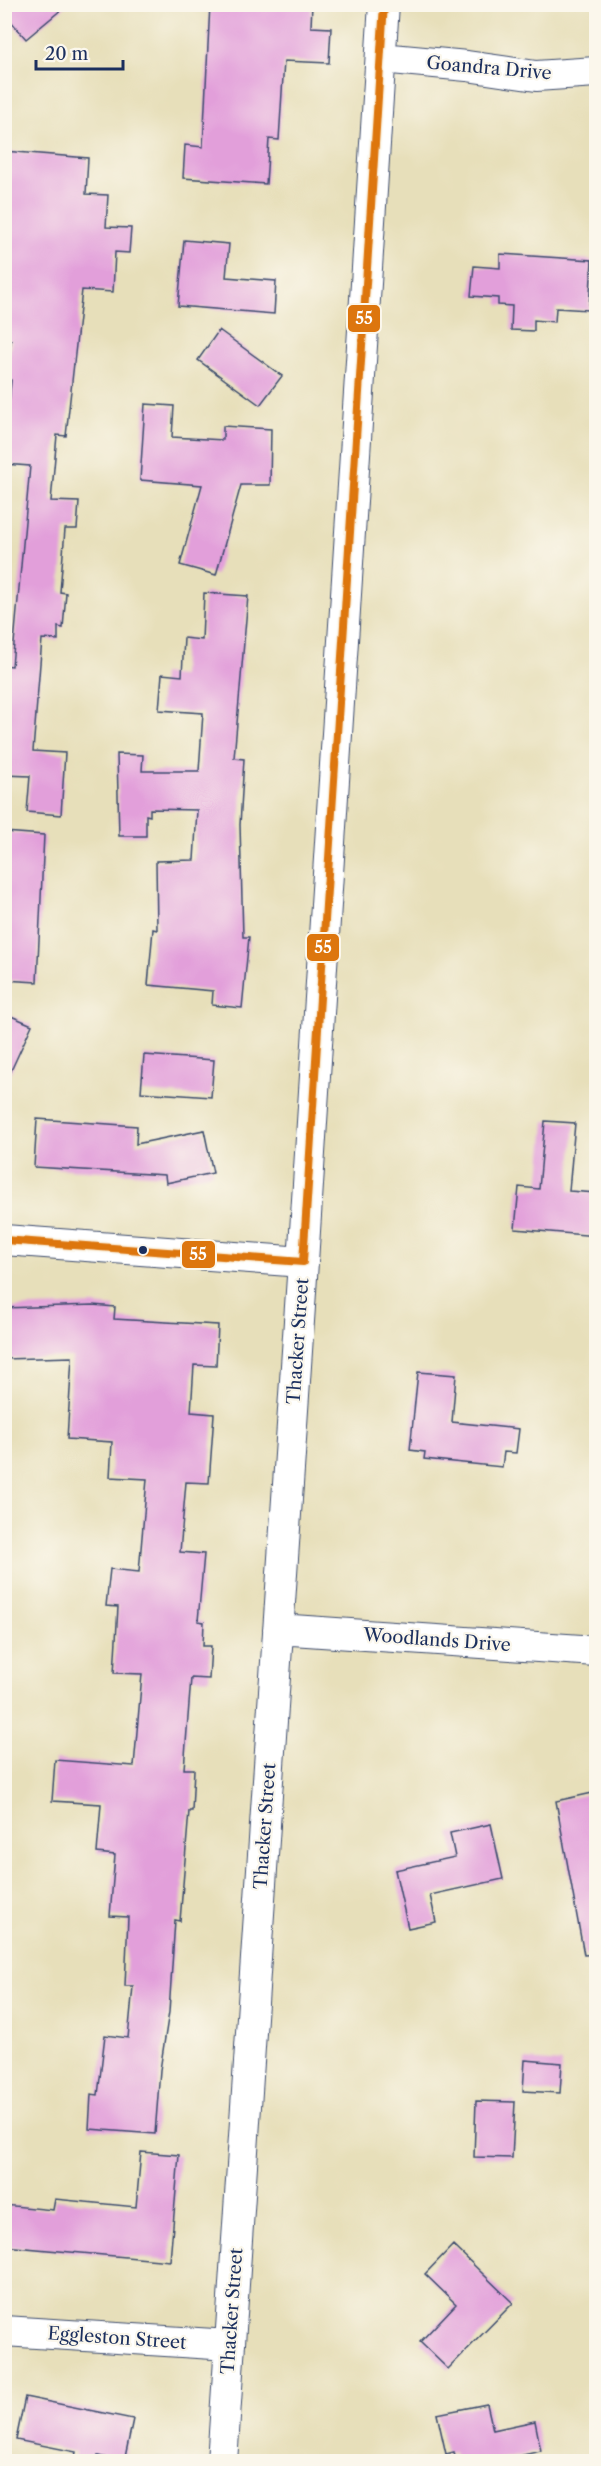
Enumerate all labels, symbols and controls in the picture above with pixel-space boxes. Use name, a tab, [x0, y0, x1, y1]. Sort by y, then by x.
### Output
scale bar	[36, 33, 123, 71]
text: 20 m	[45, 43, 89, 65]
street label: Goandra Drive	[425, 52, 553, 84]
line badge: 55	[347, 304, 381, 333]
text: 55	[355, 308, 373, 328]
line badge: 55	[306, 933, 340, 962]
text: 55	[314, 937, 332, 957]
line badge: 55	[181, 1240, 216, 1269]
unlabelled marker	[137, 1244, 149, 1256]
text: 55	[189, 1244, 207, 1264]
street label: Thacker Street	[283, 1276, 313, 1405]
street label: Woodlands Drive	[362, 1624, 511, 1656]
street label: Thacker Street	[250, 1761, 280, 1890]
street label: Thacker Street	[217, 2246, 247, 2375]
street label: Eggleston Street	[47, 2322, 188, 2354]

